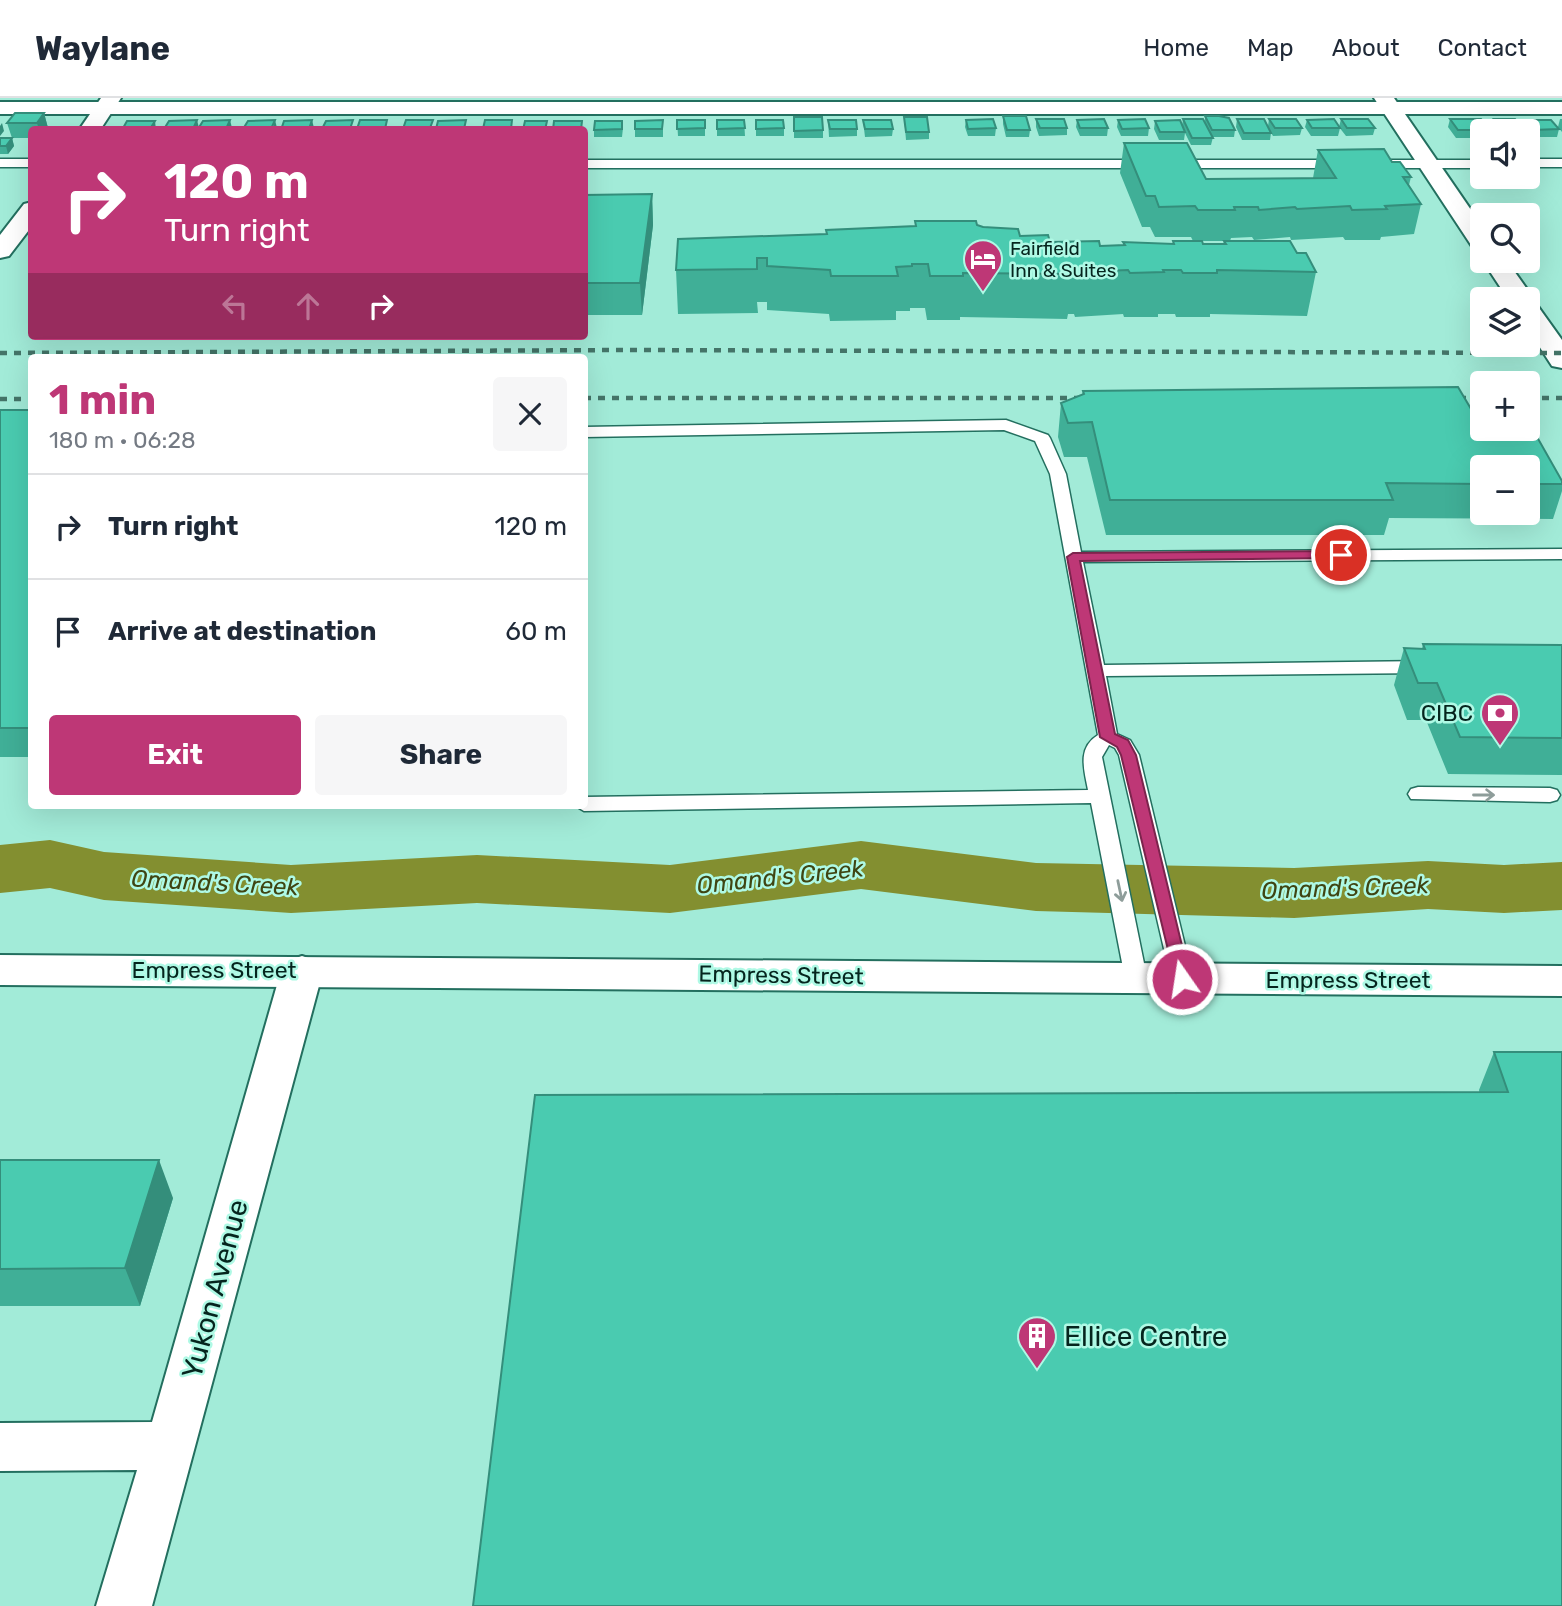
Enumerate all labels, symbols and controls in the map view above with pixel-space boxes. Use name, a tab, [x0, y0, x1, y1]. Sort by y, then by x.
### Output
text: Waylane	[35, 29, 170, 68]
text: Home	[1143, 34, 1209, 62]
text: Map	[1247, 34, 1294, 62]
text: About	[1332, 34, 1400, 62]
text: Contact	[1438, 34, 1527, 62]
map controls	[1470, 119, 1540, 525]
button: sound	[1470, 119, 1540, 189]
text: 120 m	[164, 152, 309, 210]
icon: right	[49, 154, 140, 245]
button: search	[1470, 203, 1540, 273]
text: Turn right	[164, 211, 309, 249]
place label: Fairfield Inn & Suites	[1010, 237, 1116, 282]
hotel icon: Fairfield Inn & Suites	[962, 238, 1004, 293]
icon: left	[216, 287, 254, 325]
icon: ahead	[289, 287, 327, 325]
icon: right	[362, 287, 400, 325]
button: layers	[1470, 287, 1540, 357]
button: +	[1470, 371, 1540, 441]
text: 1 min	[49, 375, 156, 425]
button: close	[493, 377, 567, 451]
text: 180 m · 06:28	[49, 426, 196, 454]
button: −	[1470, 455, 1540, 525]
icon: right	[49, 508, 87, 546]
text: Turn right	[108, 511, 238, 542]
text: 120 m	[495, 511, 567, 542]
pin	[1311, 525, 1371, 585]
icon: arrive	[1322, 536, 1360, 574]
icon: arrive	[49, 613, 87, 651]
text: Arrive at destination	[108, 616, 376, 647]
text: 60 m	[505, 616, 567, 647]
bank icon: CIBC	[1479, 692, 1521, 747]
place label: CIBC	[1421, 699, 1473, 727]
button: Exit	[49, 715, 301, 795]
button: Share	[315, 715, 567, 795]
one-way arrow	[1472, 788, 1495, 802]
water label: Omand's Creek	[695, 854, 865, 900]
water label: Omand's Creek	[131, 865, 300, 901]
water label: Omand's Creek	[1261, 871, 1430, 905]
one-way arrow	[1113, 879, 1127, 902]
position arrow	[1145, 942, 1219, 1016]
street label: Empress Street	[131, 956, 297, 984]
street label: Empress Street	[698, 960, 864, 990]
street label: Empress Street	[1265, 966, 1431, 994]
street label: Yukon Avenue	[175, 1196, 255, 1382]
building icon: Ellice Centre	[1016, 1315, 1058, 1370]
place label: Ellice Centre	[1064, 1320, 1227, 1353]

